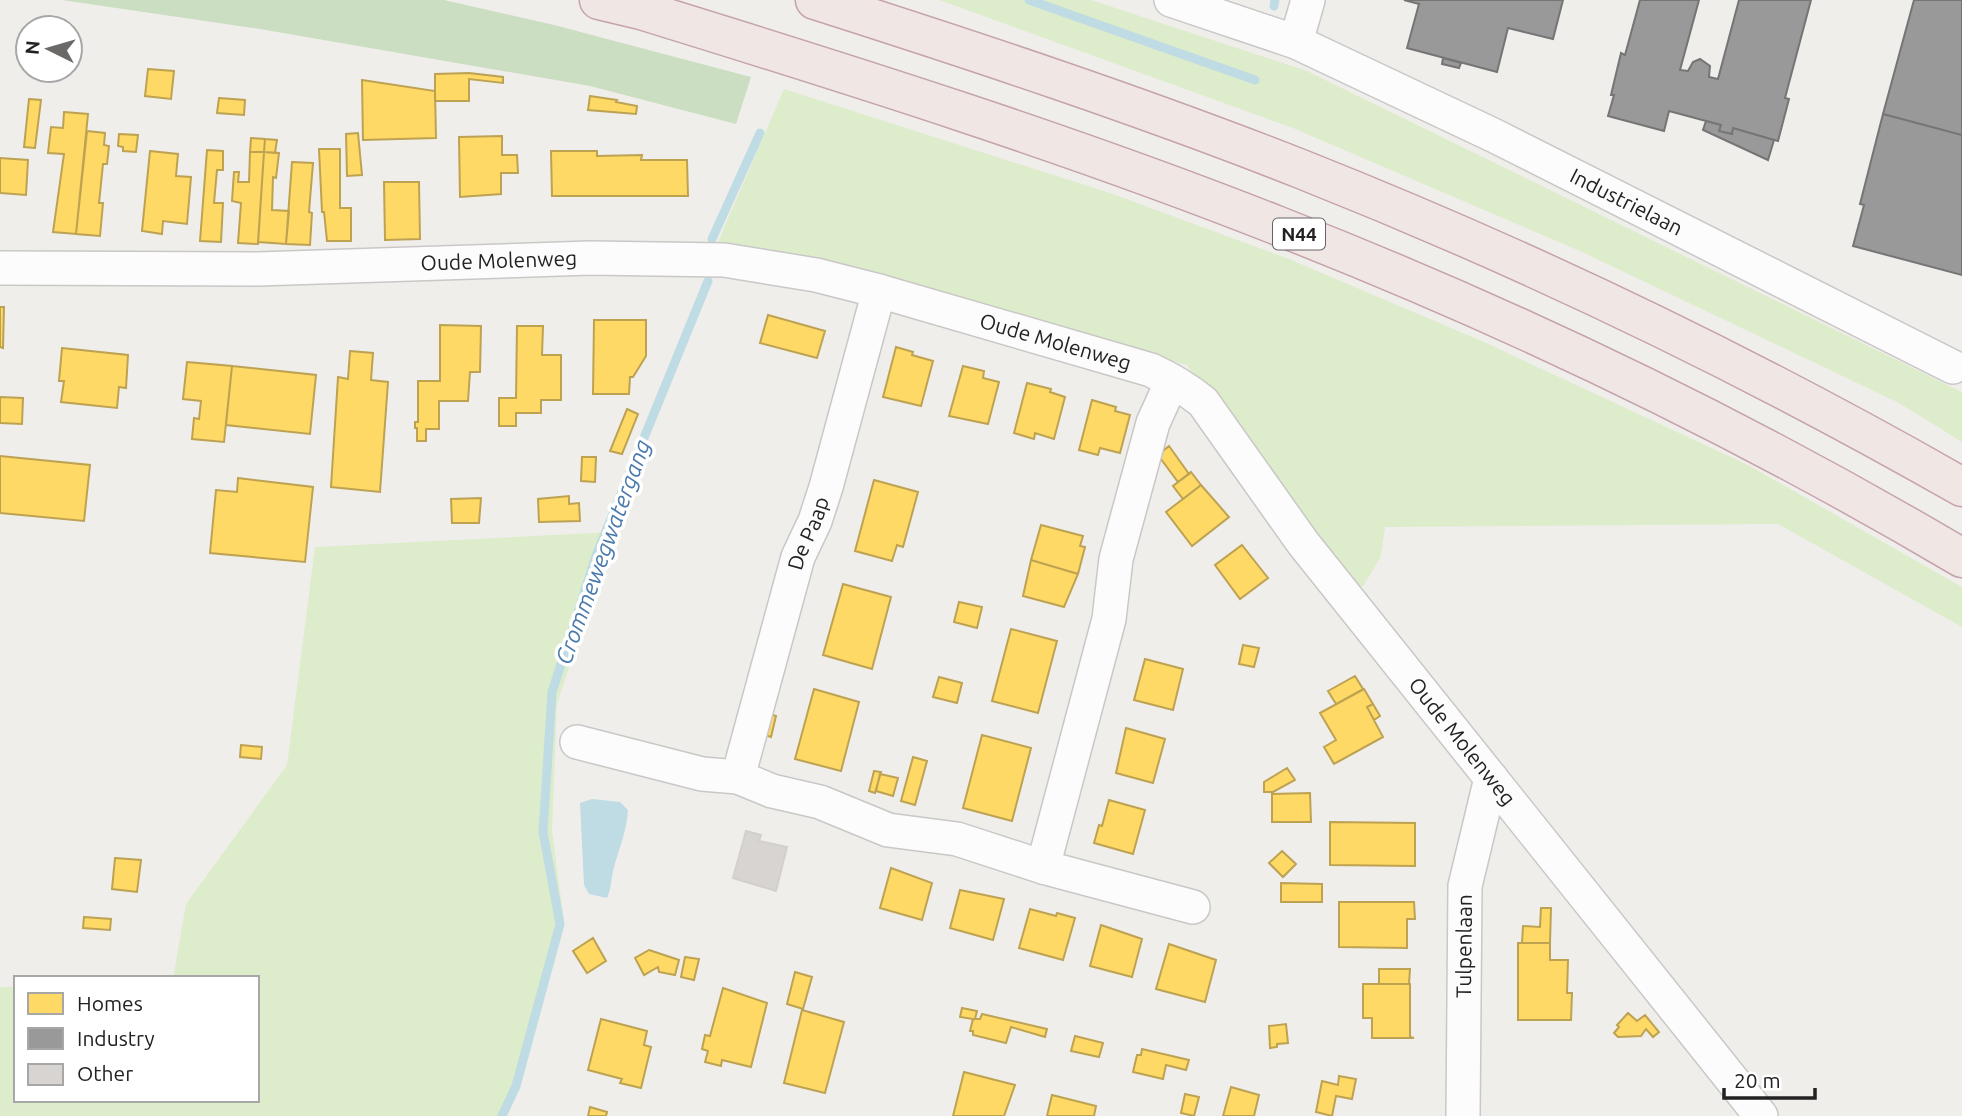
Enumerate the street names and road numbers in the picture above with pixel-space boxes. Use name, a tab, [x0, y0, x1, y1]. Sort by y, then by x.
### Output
street label: Industrielaan	[1566, 163, 1687, 240]
road number: N44	[1273, 218, 1325, 250]
street label: Oude Molenweg	[420, 245, 577, 275]
street label: Oude Molenweg	[977, 308, 1134, 375]
street label: De Paap	[782, 493, 833, 572]
street label: Oude Molenweg	[1404, 672, 1521, 810]
street label: Tulpenlaan	[1451, 894, 1476, 998]

